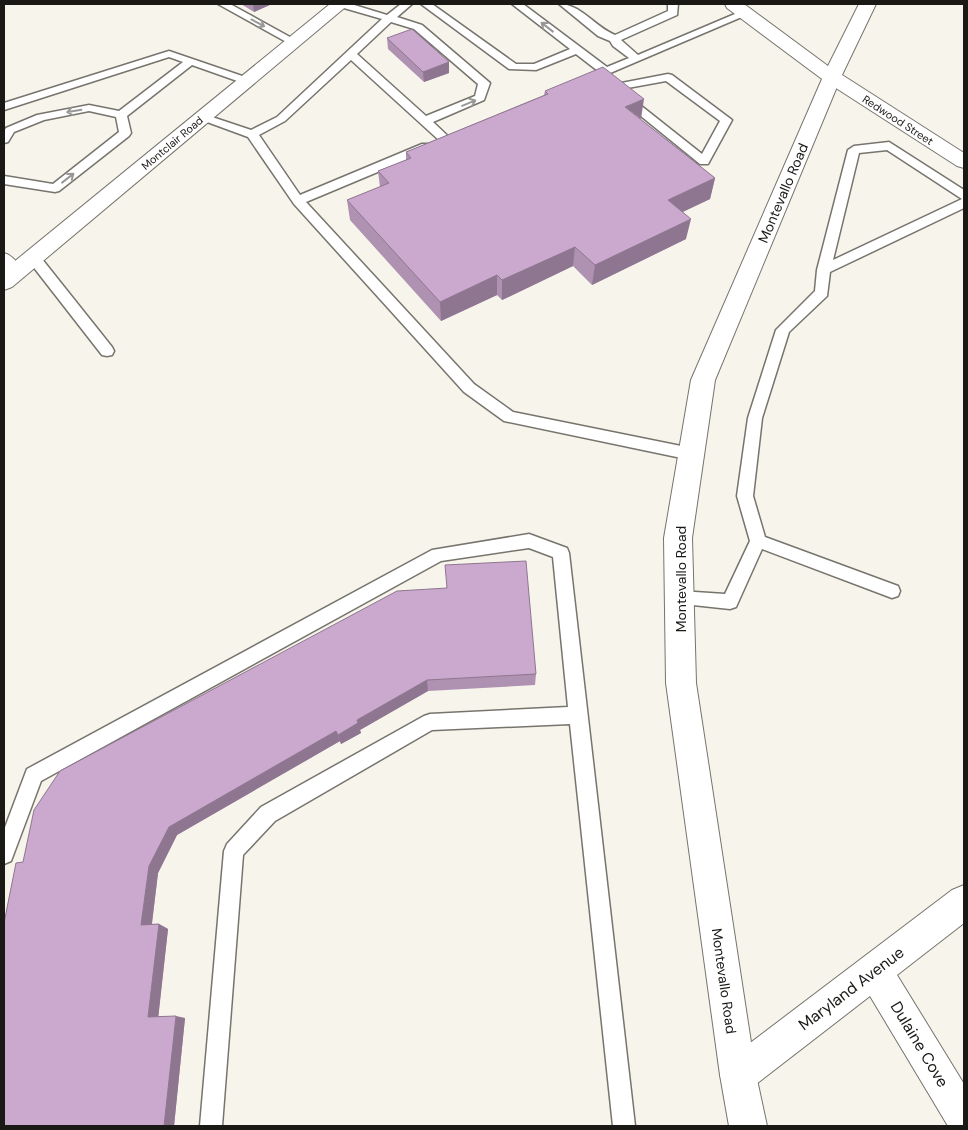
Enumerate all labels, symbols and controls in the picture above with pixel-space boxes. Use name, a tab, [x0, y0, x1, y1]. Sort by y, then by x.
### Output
one-way arrow	[251, 18, 266, 28]
one-way arrow	[540, 22, 554, 32]
street label: Redwood Street	[860, 92, 936, 148]
one-way arrow	[461, 97, 476, 107]
one-way arrow	[66, 107, 82, 117]
street label: Montclair Road	[138, 113, 206, 173]
street label: Montevallo Road	[754, 140, 812, 246]
one-way arrow	[61, 173, 74, 184]
street label: Montevallo Road	[672, 526, 690, 632]
street label: Montevallo Road	[708, 927, 740, 1035]
street label: Maryland Avenue	[794, 942, 908, 1035]
street label: Dulaine Cove	[886, 997, 953, 1091]

